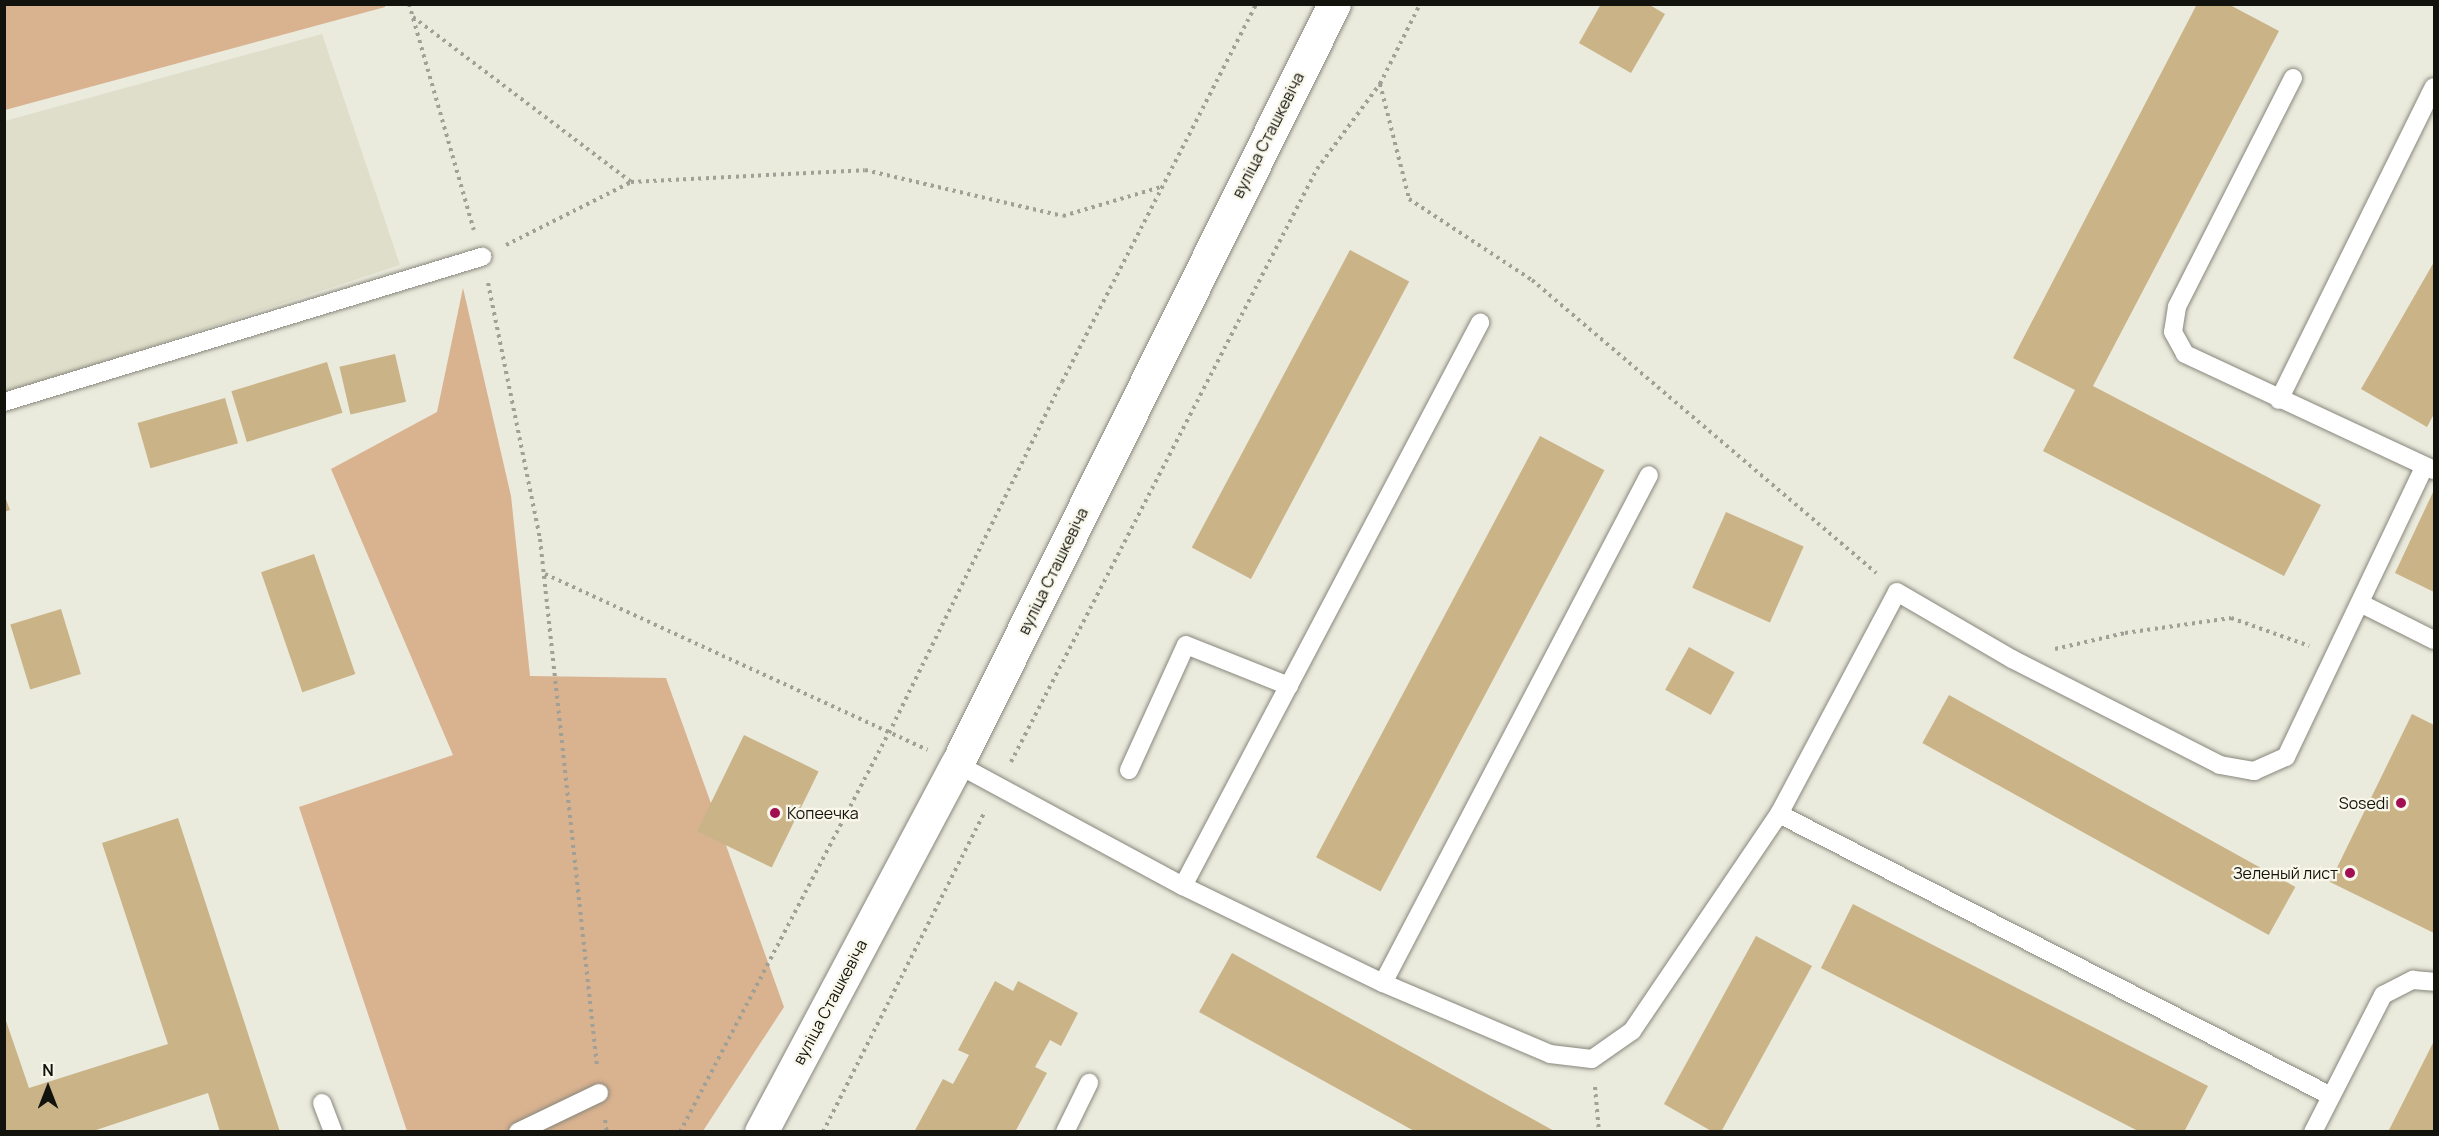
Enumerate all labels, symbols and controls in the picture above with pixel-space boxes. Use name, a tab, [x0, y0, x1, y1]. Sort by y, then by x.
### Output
street label: вуліца Сташкевіча	[1228, 69, 1308, 201]
street label: вуліца Сташкевіча	[1014, 504, 1092, 638]
place label: Sosedi	[2339, 793, 2389, 813]
marker: Sosedi	[2394, 796, 2408, 810]
place label: Копеечка	[787, 803, 859, 823]
marker: Копеечка	[768, 806, 782, 820]
place label: Зеленый лист	[2233, 863, 2338, 883]
marker: Зеленый лист	[2343, 866, 2357, 880]
street label: вуліца Сташкевіча	[789, 936, 871, 1068]
north arrow	[18, 1058, 78, 1118]
text: N	[42, 1059, 54, 1081]

